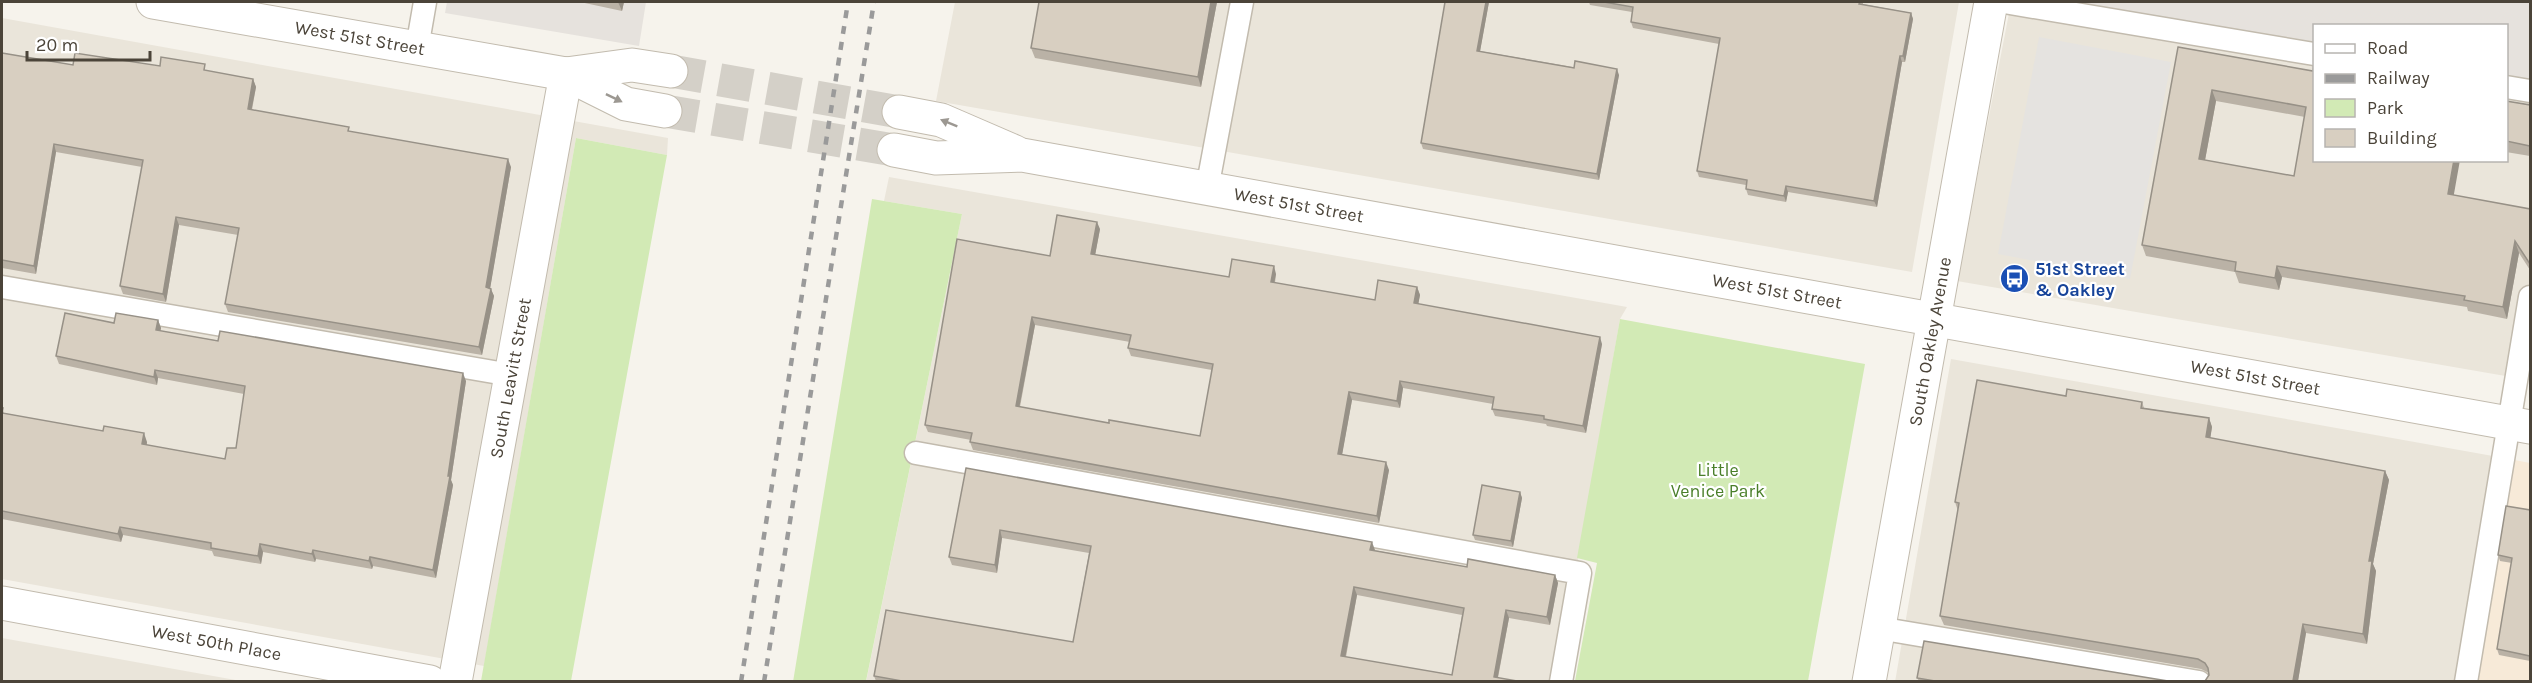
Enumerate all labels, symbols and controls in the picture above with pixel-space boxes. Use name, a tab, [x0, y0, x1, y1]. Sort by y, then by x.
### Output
street label: West 51st Street	[293, 16, 427, 60]
scale bar	[27, 24, 150, 62]
legend	[2313, 24, 2508, 162]
text: 20 m	[36, 34, 78, 56]
text: Road	[2367, 37, 2408, 59]
text: Railway	[2367, 67, 2430, 89]
one-way arrow	[605, 93, 622, 102]
text: Park	[2367, 97, 2404, 119]
one-way arrow	[939, 118, 957, 128]
text: Building	[2367, 127, 2437, 149]
street label: West 51st Street	[1232, 182, 1366, 227]
street label: South Oakley Avenue	[1904, 255, 1956, 428]
place label: 51st Street & Oakley	[2035, 258, 2125, 301]
bus stop icon: 51st Street & Oakley	[1998, 263, 2030, 295]
street label: West 51st Street	[1710, 269, 1844, 314]
street label: South Leavitt Street	[485, 296, 536, 460]
street label: West 51st Street	[2189, 355, 2322, 400]
park label: Little Venice Park	[1671, 459, 1765, 502]
street label: West 50th Place	[150, 620, 283, 665]

